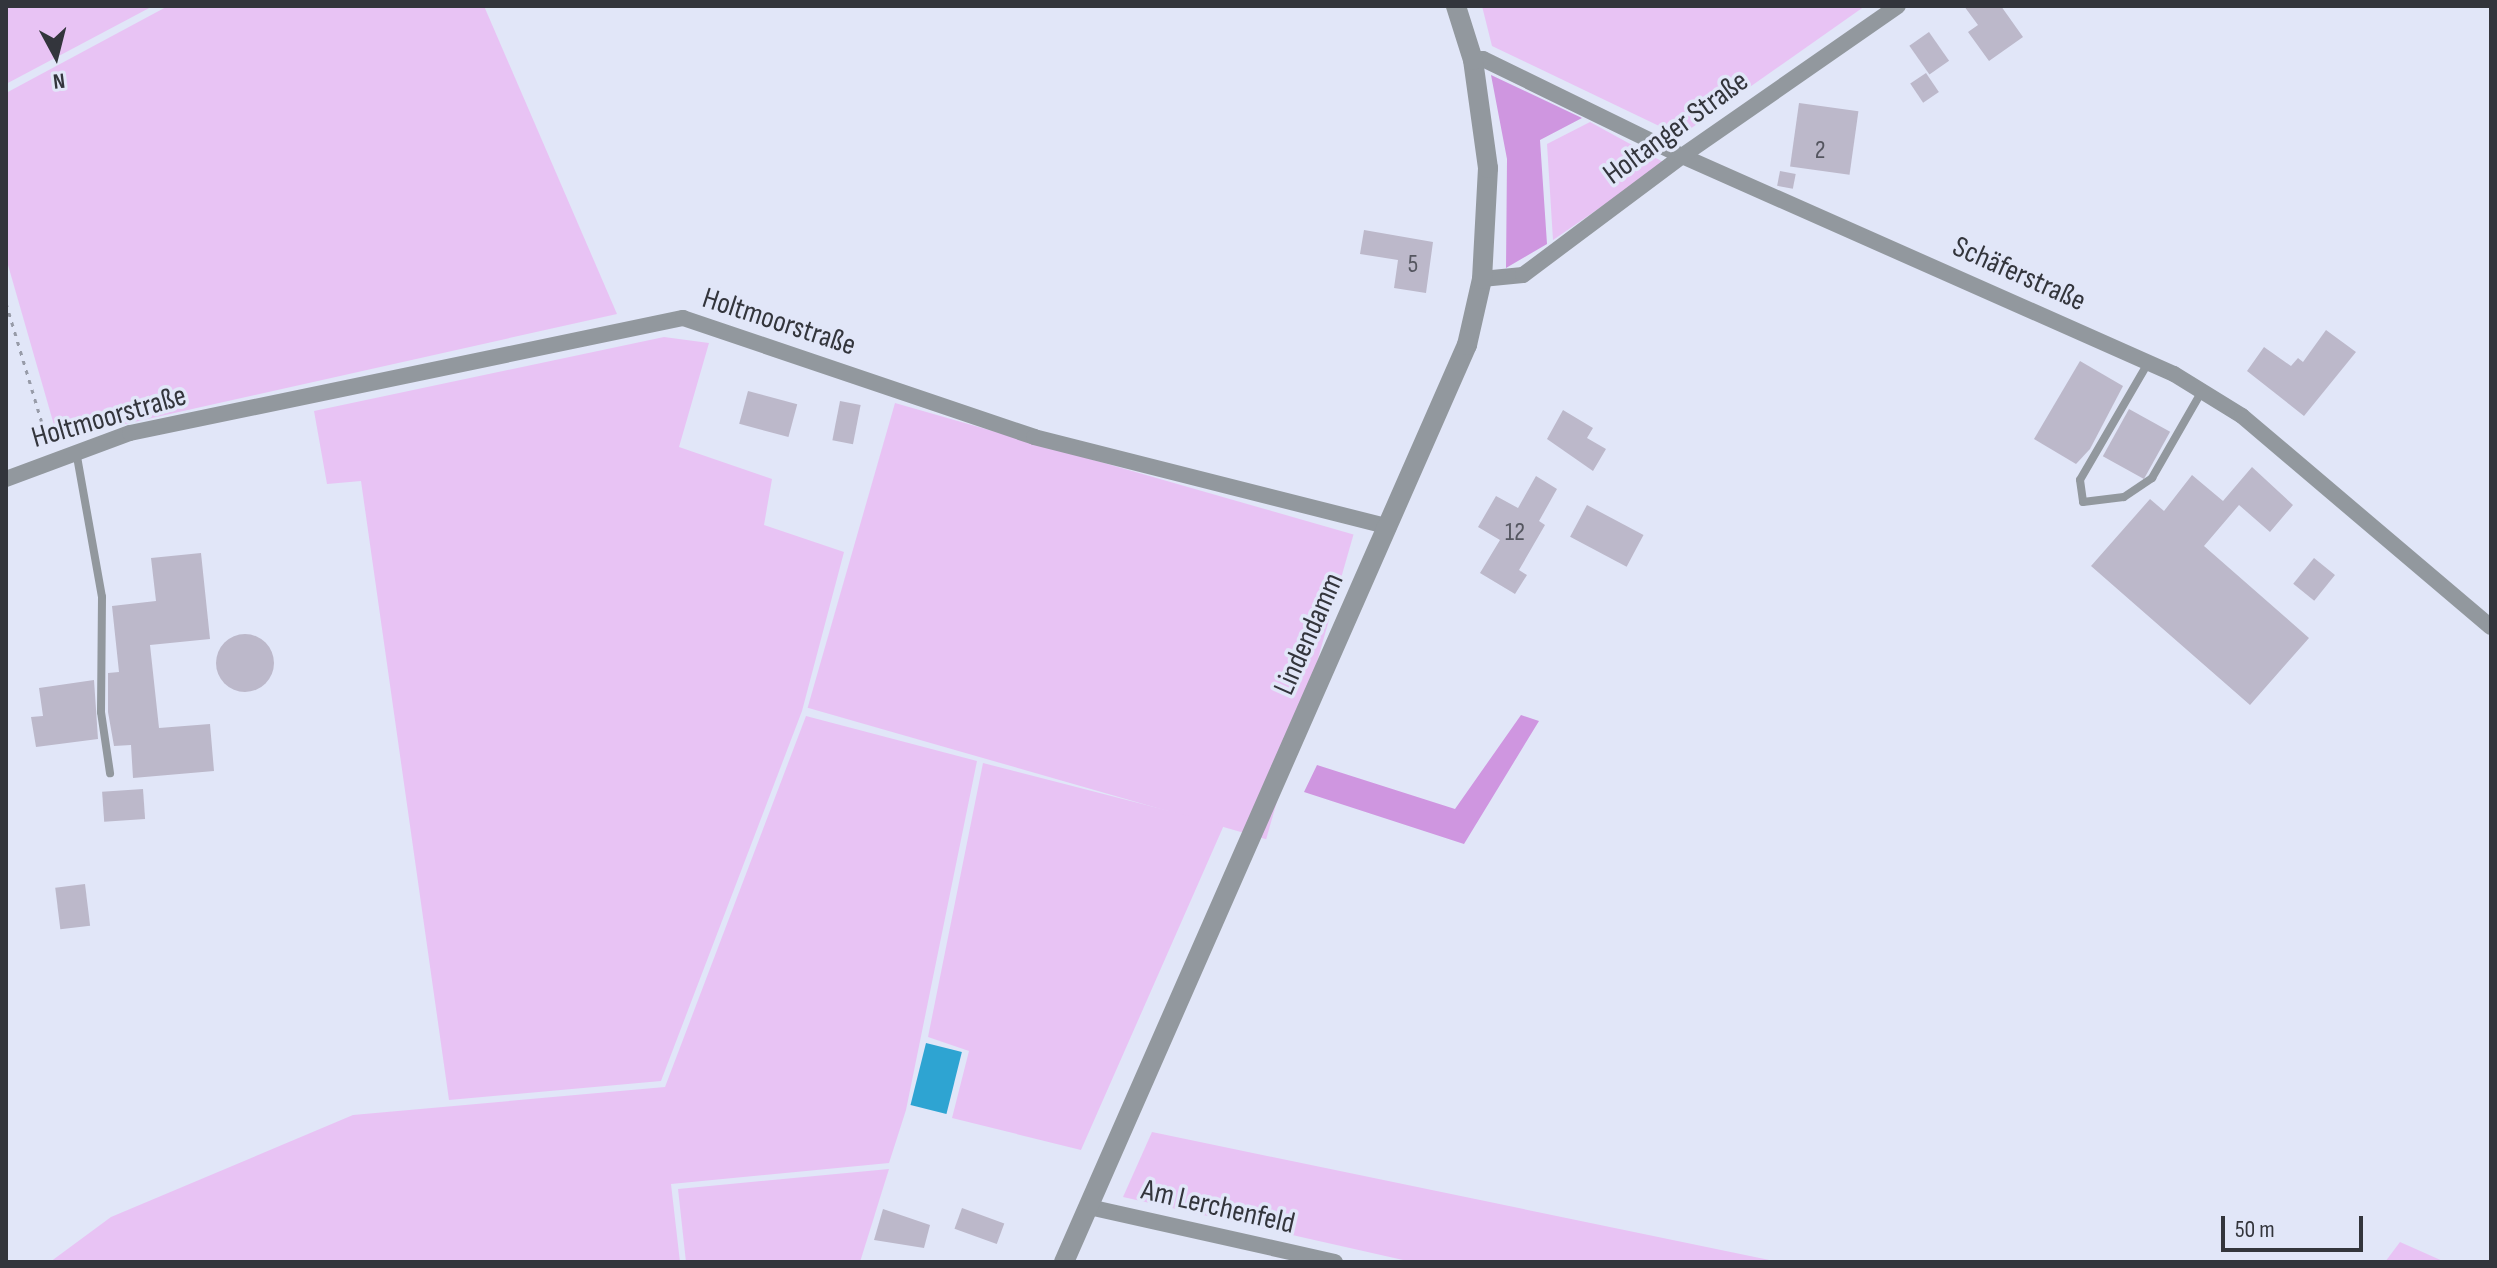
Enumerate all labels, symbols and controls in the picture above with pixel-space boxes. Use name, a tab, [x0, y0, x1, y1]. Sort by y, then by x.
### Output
north arrow	[16, 16, 96, 96]
street label: Holtanger Straße	[1597, 63, 1755, 193]
text: N	[52, 66, 66, 94]
house number: 2	[1815, 135, 1825, 167]
street label: Schäferstraße	[1947, 229, 2091, 319]
house number: 5	[1408, 249, 1418, 281]
street label: Holtmoorstraße	[698, 280, 860, 364]
street label: Holtmoorstraße	[28, 378, 190, 456]
house number: 12	[1505, 517, 1525, 549]
street label: Lindendamm	[1266, 568, 1352, 700]
street label: Am Lerchenfeld	[1138, 1172, 1298, 1242]
scale bar	[2225, 1200, 2367, 1250]
text: 50 m	[2235, 1215, 2275, 1244]

